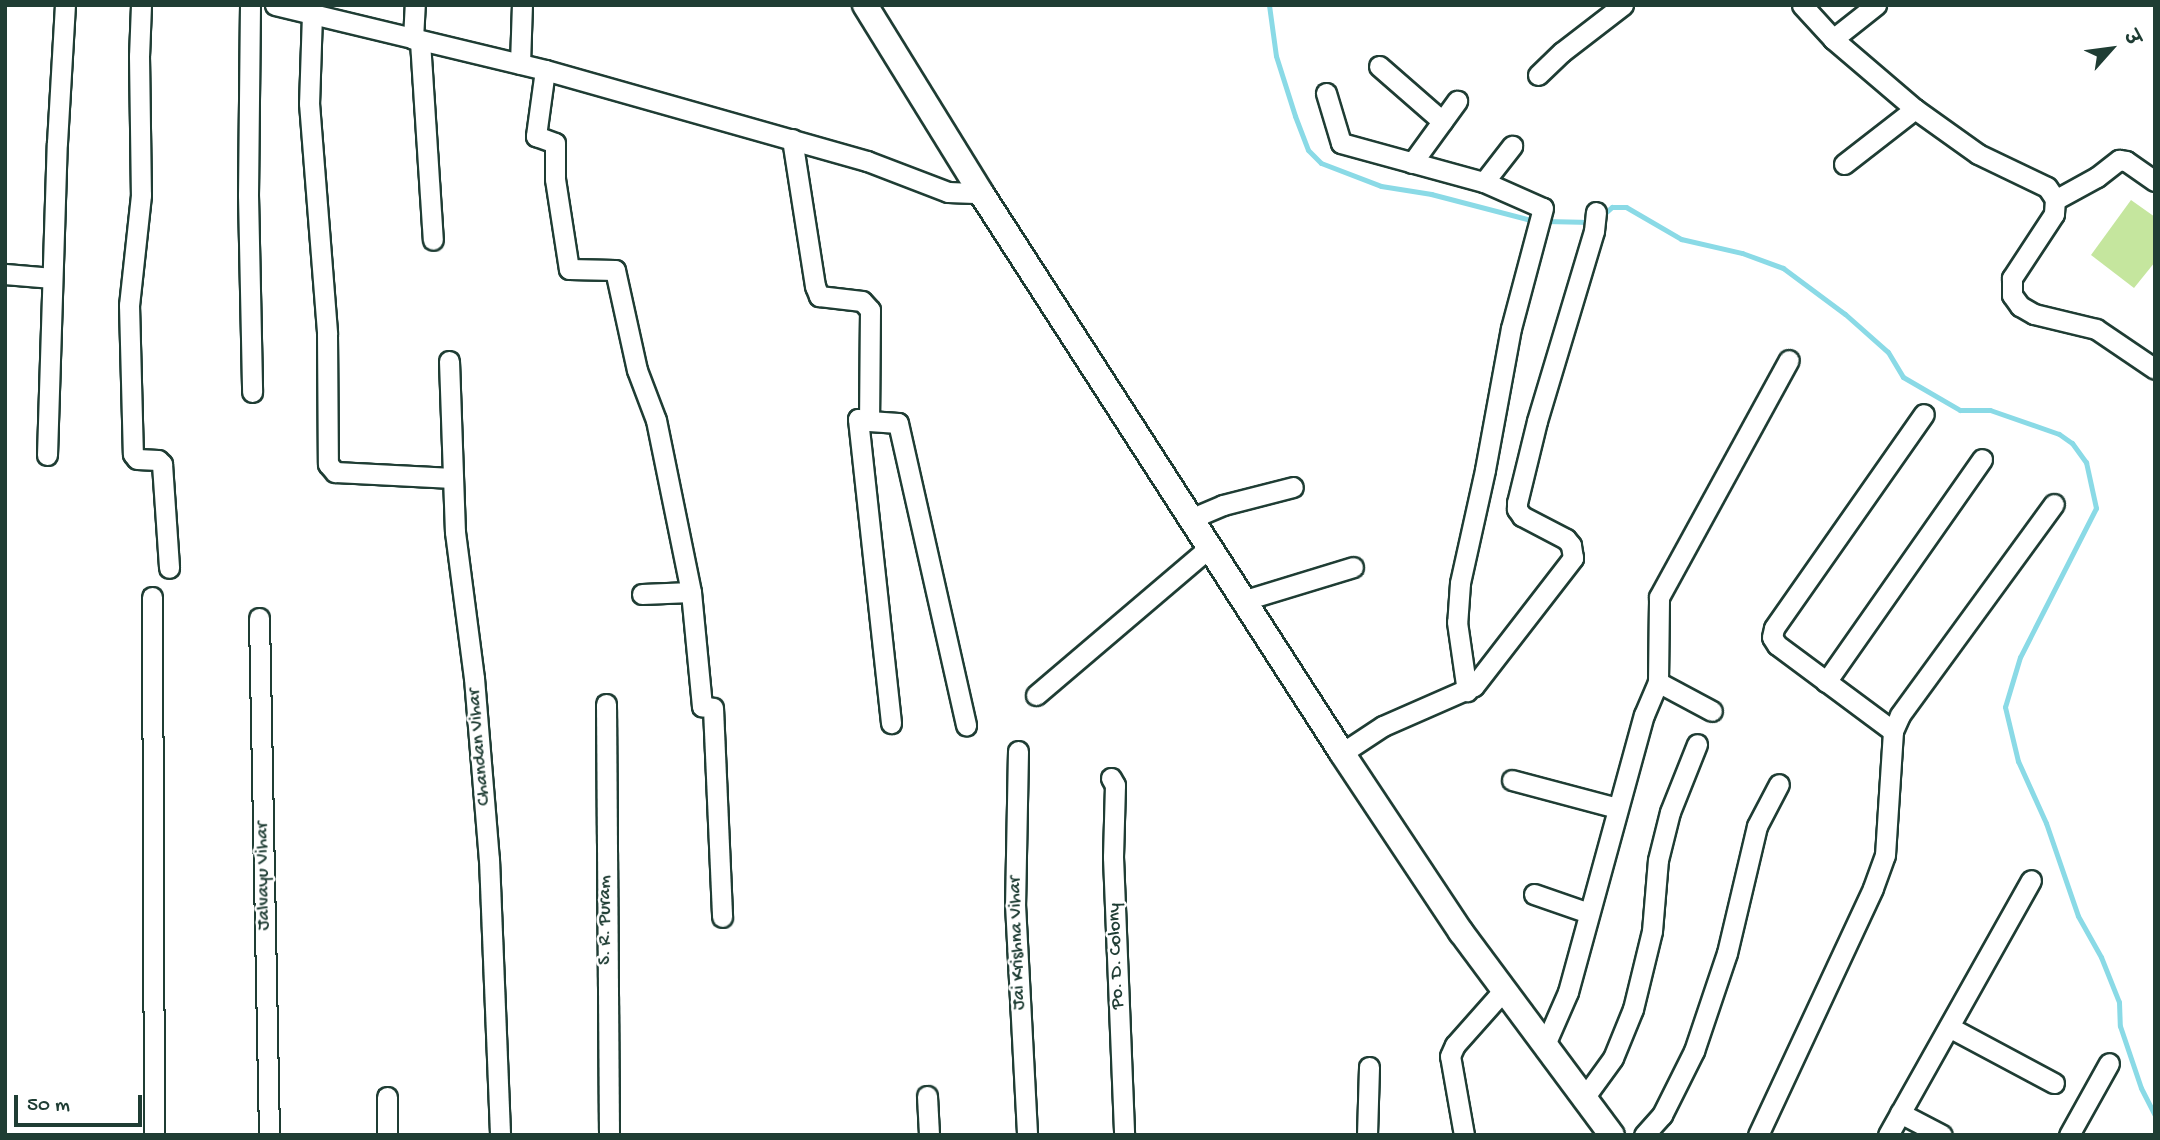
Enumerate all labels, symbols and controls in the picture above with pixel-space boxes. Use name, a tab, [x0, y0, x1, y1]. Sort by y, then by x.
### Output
north arrow	[2076, 14, 2146, 84]
text: उ	[2117, 28, 2143, 50]
street label: Chandan Vihar	[464, 688, 496, 806]
street label: Jalvayu Vihar	[252, 821, 276, 931]
street label: S. R. Puram	[595, 875, 617, 965]
street label: Jai Krishna Vihar	[1004, 876, 1032, 1010]
street label: Po. D. Colony	[1104, 903, 1130, 1009]
scale bar	[18, 1080, 145, 1124]
text: 50 m	[27, 1094, 70, 1119]

